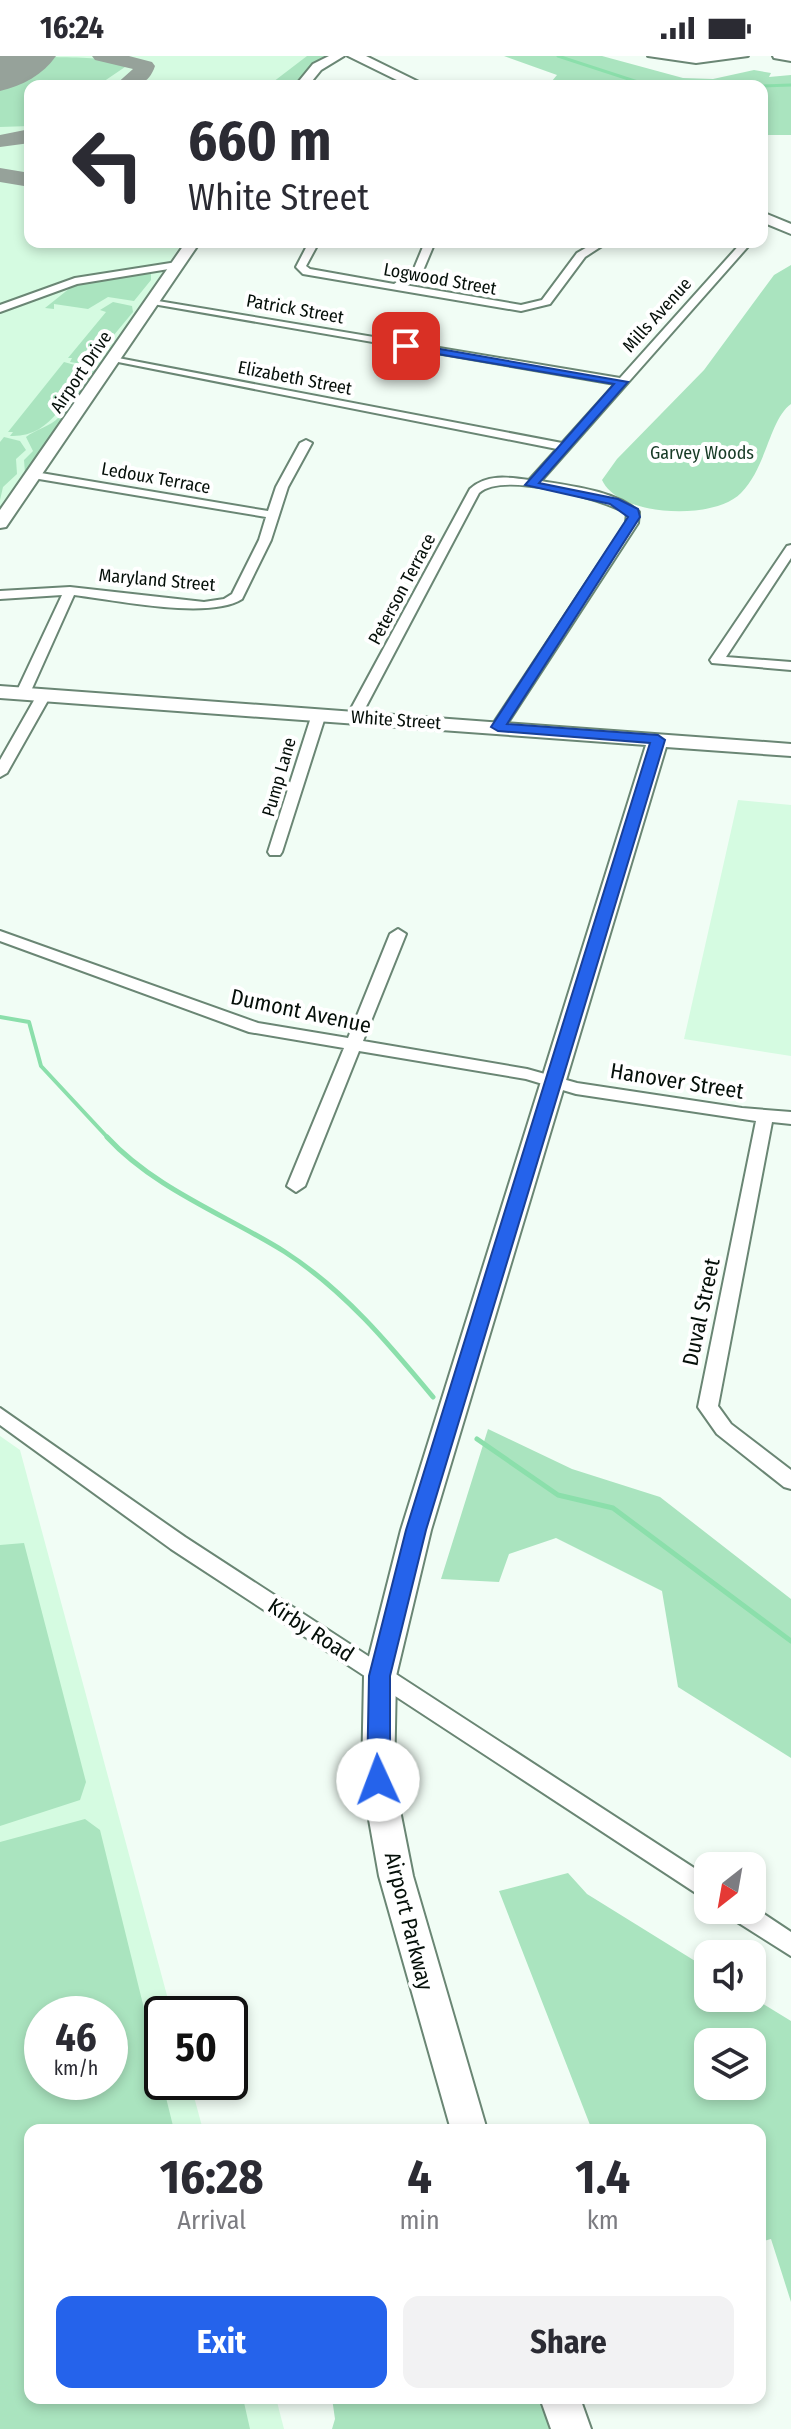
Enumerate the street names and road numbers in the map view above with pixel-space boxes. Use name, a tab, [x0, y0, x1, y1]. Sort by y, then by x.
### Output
street label: Logwood Street	[382, 258, 498, 300]
street label: Mills Avenue	[618, 273, 696, 357]
street label: Patrick Street	[245, 290, 346, 328]
street label: Airport Drive	[46, 327, 116, 417]
street label: Elizabeth Street	[236, 356, 354, 400]
street label: Ledoux Terrace	[100, 458, 212, 498]
street label: Peterson Terrace	[364, 530, 441, 648]
street label: Maryland Street	[98, 564, 216, 596]
street label: White Street	[350, 706, 442, 734]
street label: Pump Lane	[257, 735, 301, 819]
street label: Dumont Avenue	[228, 983, 374, 1039]
street label: Hanover Street	[608, 1057, 746, 1105]
street label: Duval Street	[676, 1255, 726, 1368]
street label: Kirby Road	[263, 1592, 359, 1668]
street label: Airport Parkway	[379, 1849, 439, 1993]

